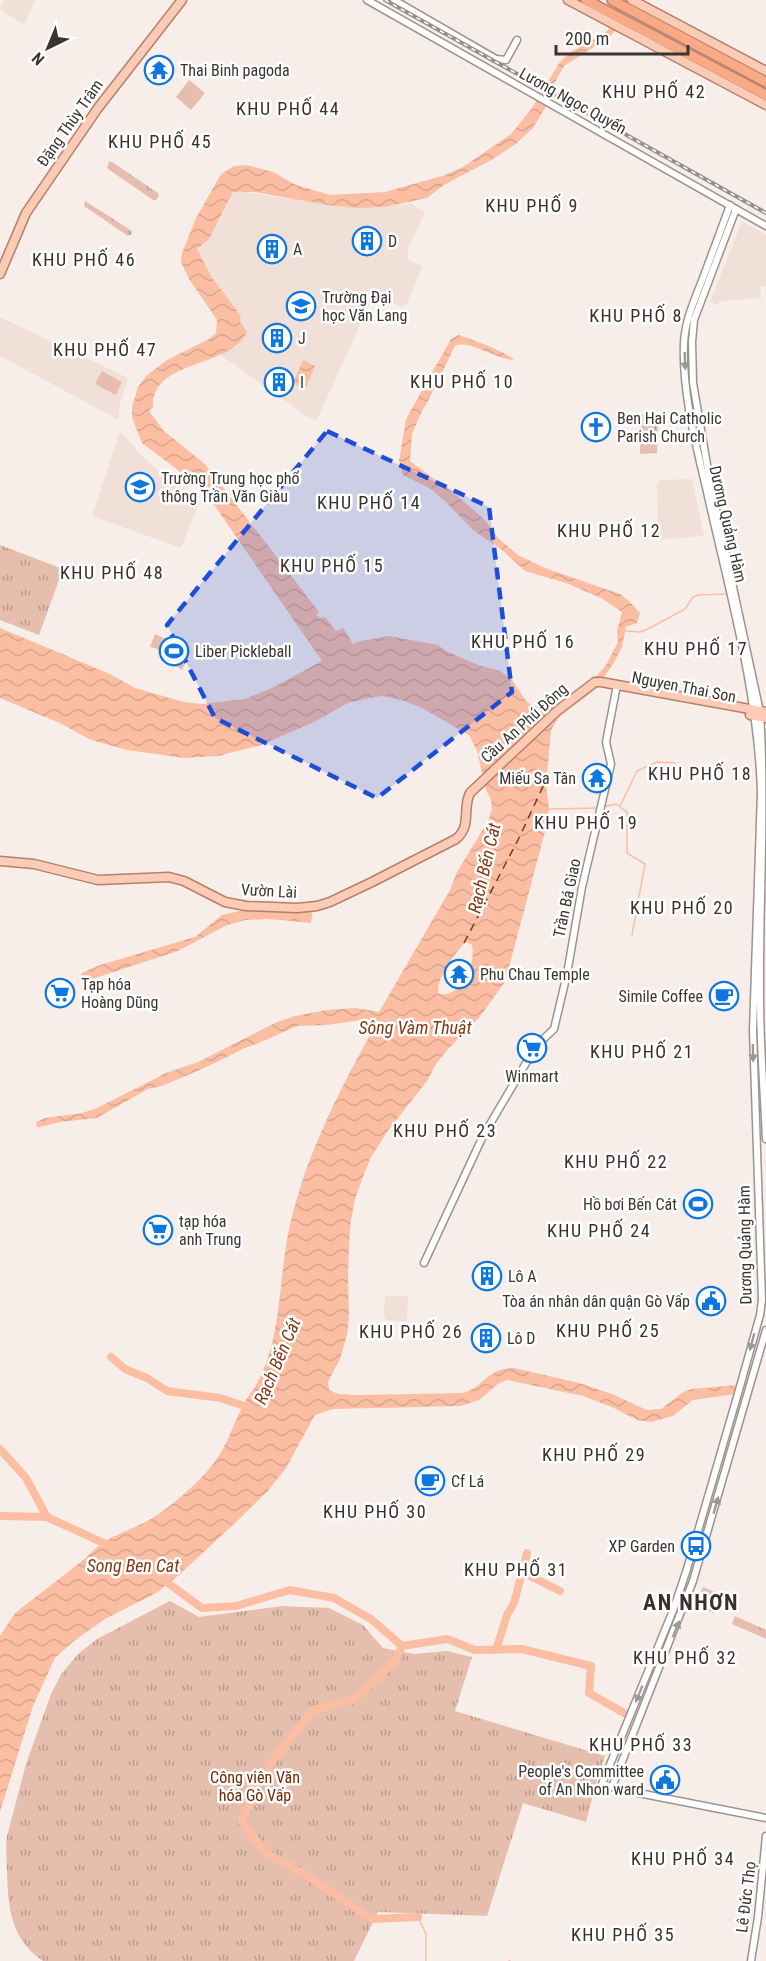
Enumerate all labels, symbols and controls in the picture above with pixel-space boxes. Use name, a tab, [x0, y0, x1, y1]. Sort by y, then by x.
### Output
north arrow	[18, 18, 78, 78]
scale bar	[556, 18, 688, 56]
text: 200 m	[565, 28, 609, 49]
text: N	[28, 48, 48, 69]
temple icon: Thai Binh pagoda	[143, 54, 175, 86]
place label: Thai Binh pagoda	[180, 61, 290, 80]
street label: Lương Ngọc Quyến	[516, 64, 630, 138]
street label: Đặng Thùy Trâm	[33, 76, 107, 170]
district label: KHU PHỐ 42	[602, 79, 706, 102]
district label: KHU PHỐ 44	[236, 96, 340, 119]
district label: KHU PHỐ 45	[108, 129, 212, 152]
district label: KHU PHỐ 9	[485, 193, 579, 216]
building icon: D	[351, 225, 383, 257]
place label: D	[388, 232, 397, 251]
building icon: A	[256, 233, 288, 265]
place label: A	[293, 240, 302, 259]
district label: KHU PHỐ 46	[32, 247, 136, 270]
place label: Trường Đại học Văn Lang	[322, 288, 407, 325]
school or university icon: Trường Đại học Văn Lang	[285, 290, 317, 322]
district label: KHU PHỐ 8	[589, 303, 683, 326]
building icon: J	[261, 322, 293, 354]
place label: J	[298, 329, 306, 348]
district label: KHU PHỐ 47	[53, 337, 157, 360]
one-way arrow	[680, 351, 689, 370]
building icon: I	[263, 366, 295, 398]
district label: KHU PHỐ 10	[410, 369, 514, 392]
place label: I	[300, 373, 304, 392]
place label: Ben Hai Catholic Parish Church	[617, 409, 722, 446]
church icon: Ben Hai Catholic Parish Church	[580, 411, 612, 443]
street label: Dương Quảng Hàm	[705, 464, 751, 584]
place label: Trường Trung học phổ thông Trần Văn Giàu	[161, 469, 300, 506]
school or university icon: Trường Trung học phổ thông Trần Văn Giàu	[124, 471, 156, 503]
district label: KHU PHỐ 14	[317, 490, 421, 513]
district label: KHU PHỐ 12	[557, 518, 661, 541]
district label: KHU PHỐ 15	[280, 553, 384, 576]
district label: KHU PHỐ 48	[60, 560, 164, 583]
district label: KHU PHỐ 16	[471, 629, 575, 652]
sports icon: Liber Pickleball	[158, 635, 190, 667]
district label: KHU PHỐ 17	[644, 636, 748, 659]
place label: Liber Pickleball	[195, 642, 291, 661]
street label: Nguyen Thai Son	[630, 668, 738, 706]
street label: Cầu An Phú Đông	[477, 679, 571, 767]
district label: KHU PHỐ 18	[648, 761, 752, 784]
temple icon: Miếu Sa Tân	[581, 762, 613, 794]
place label: Miếu Sa Tân	[499, 769, 576, 788]
district label: KHU PHỐ 19	[534, 810, 638, 833]
water label: Rạch Bến Cát	[463, 820, 505, 915]
street label: Trần Bá Giao	[549, 857, 585, 939]
street label: Vườn Lài	[241, 880, 297, 902]
district label: KHU PHỐ 20	[630, 895, 734, 918]
temple icon: Phu Chau Temple	[443, 958, 475, 990]
place label: Phu Chau Temple	[480, 965, 590, 984]
place label: Tạp hóa Hoàng Dũng	[81, 975, 158, 1012]
supermarket icon: Tạp hóa Hoàng Dũng	[44, 977, 76, 1009]
cafe icon: Simile Coffee	[708, 980, 740, 1012]
place label: Simile Coffee	[618, 987, 703, 1006]
water label: Sông Vàm Thuật	[358, 1017, 472, 1038]
supermarket icon: Winmart	[516, 1032, 548, 1064]
district label: KHU PHỐ 21	[590, 1039, 694, 1062]
one-way arrow	[749, 1043, 758, 1062]
place label: Winmart	[505, 1067, 559, 1086]
district label: KHU PHỐ 23	[393, 1118, 497, 1141]
district label: KHU PHỐ 22	[564, 1149, 668, 1172]
street label: Dương Quảng Hàm	[734, 1185, 756, 1305]
sports icon: Hồ bơi Bến Cát	[682, 1188, 714, 1220]
place label: Hồ bơi Bến Cát	[583, 1195, 677, 1214]
place label: tạp hóa anh Trung	[179, 1212, 242, 1249]
supermarket icon: tạp hóa anh Trung	[142, 1214, 174, 1246]
district label: KHU PHỐ 24	[547, 1218, 651, 1241]
building icon: Lô A	[471, 1260, 503, 1292]
place label: Lô A	[508, 1267, 537, 1286]
public building icon: Tòa án nhân dân quận Gò Vấp	[695, 1285, 727, 1317]
place label: Tòa án nhân dân quận Gò Vấp	[502, 1292, 690, 1311]
water label: Rạch Bến Cát	[249, 1314, 305, 1407]
district label: KHU PHỐ 25	[556, 1318, 660, 1341]
district label: KHU PHỐ 26	[359, 1319, 463, 1342]
building icon: Lô D	[470, 1322, 502, 1354]
place label: Lô D	[507, 1329, 535, 1348]
one-way arrow	[747, 1332, 757, 1351]
district label: KHU PHỐ 29	[542, 1442, 646, 1465]
cafe icon: Cf Lá	[414, 1465, 446, 1497]
place label: Cf Lá	[451, 1472, 484, 1491]
one-way arrow	[712, 1496, 721, 1514]
district label: KHU PHỐ 30	[323, 1499, 427, 1522]
bus stop icon: XP Garden	[680, 1530, 712, 1562]
place label: XP Garden	[609, 1537, 675, 1556]
water label: Song Ben Cat	[87, 1555, 180, 1576]
district label: KHU PHỐ 31	[464, 1557, 568, 1580]
district label: AN NHƠN	[643, 1590, 739, 1615]
one-way arrow	[672, 1620, 681, 1638]
district label: KHU PHỐ 32	[633, 1645, 737, 1668]
one-way arrow	[634, 1685, 643, 1703]
district label: KHU PHỐ 33	[589, 1732, 693, 1755]
place label: People's Committee of An Nhon ward	[518, 1762, 644, 1799]
public building icon: People's Committee of An Nhon ward	[649, 1764, 681, 1796]
park label: Công viên Văn hóa Gò Vấp	[210, 1768, 300, 1805]
district label: KHU PHỐ 34	[631, 1846, 735, 1869]
street label: Lê Đức Thọ	[732, 1860, 760, 1934]
district label: KHU PHỐ 35	[571, 1922, 675, 1945]

